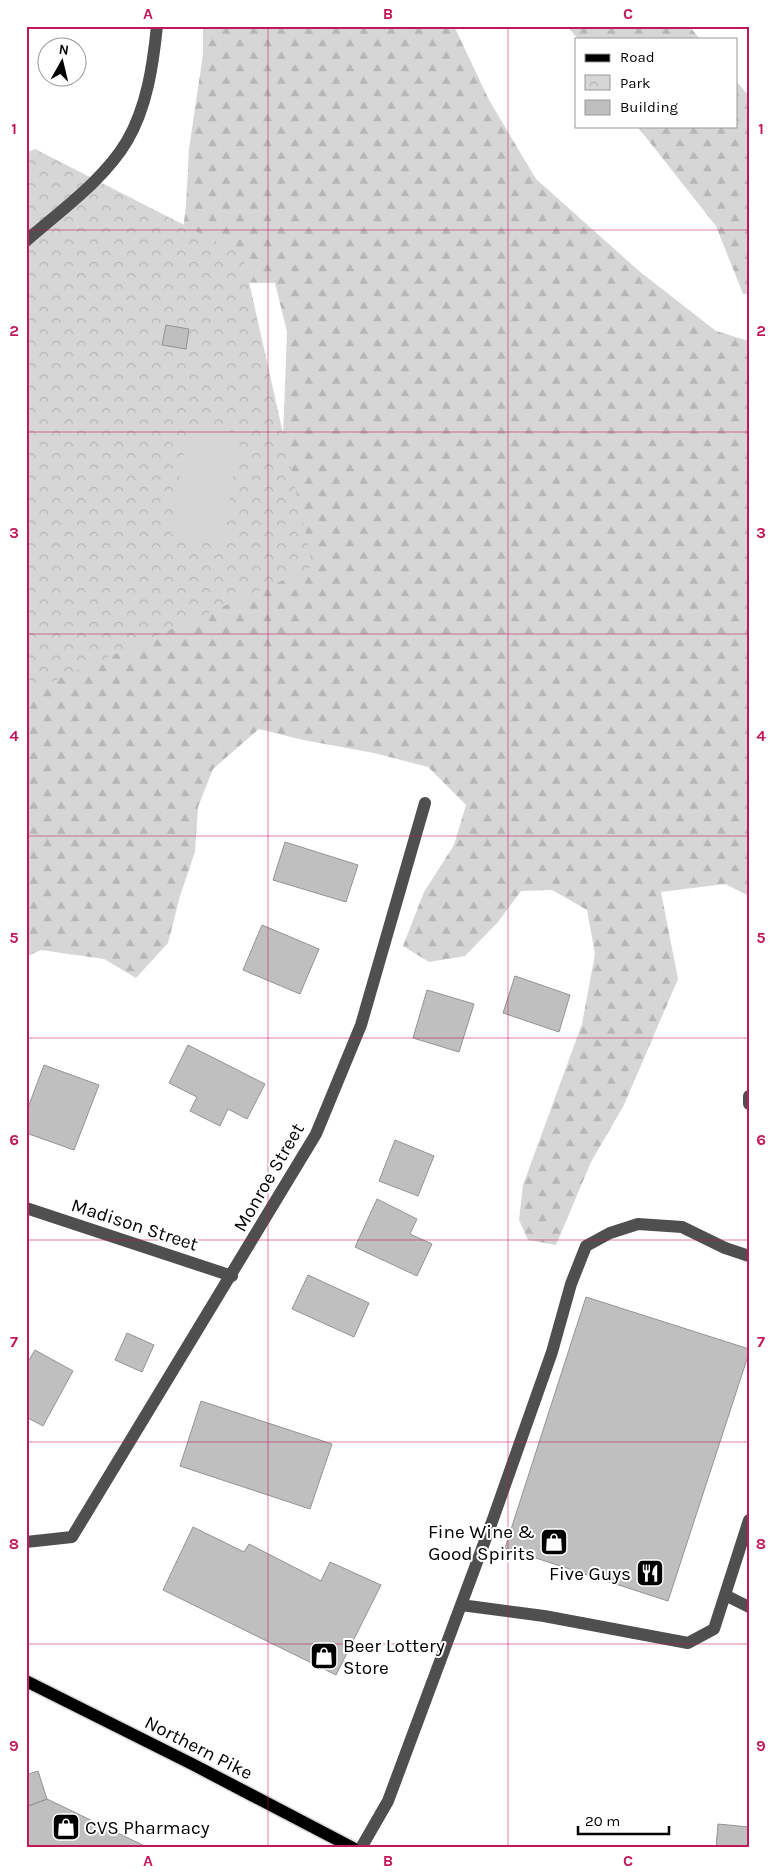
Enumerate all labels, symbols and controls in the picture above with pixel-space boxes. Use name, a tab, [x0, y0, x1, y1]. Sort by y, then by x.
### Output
text: A	[143, 4, 153, 23]
text: B	[383, 4, 393, 23]
text: C	[623, 4, 633, 23]
north arrow	[38, 38, 88, 88]
legend	[575, 38, 738, 128]
text: N	[58, 41, 70, 59]
text: Road	[620, 48, 655, 66]
text: Park	[620, 74, 650, 92]
text: Building	[620, 98, 678, 116]
text: 1	[11, 119, 17, 138]
text: 1	[758, 119, 764, 138]
text: 2	[9, 321, 19, 340]
text: 2	[756, 321, 766, 340]
text: 3	[9, 523, 19, 542]
text: 3	[756, 523, 766, 542]
text: 4	[9, 726, 19, 745]
text: 4	[756, 726, 766, 745]
text: 5	[9, 928, 19, 947]
text: 5	[756, 928, 766, 947]
street label: Monroe Street	[229, 1119, 309, 1236]
text: 6	[9, 1130, 19, 1149]
text: 6	[756, 1130, 766, 1149]
street label: Madison Street	[69, 1194, 201, 1256]
text: 7	[10, 1332, 18, 1351]
text: 7	[757, 1332, 765, 1351]
place label: Fine Wine & Good Spirits	[428, 1521, 535, 1565]
shop icon: Fine Wine & Good Spirits	[539, 1527, 569, 1557]
text: 8	[9, 1534, 19, 1553]
text: 8	[756, 1534, 766, 1553]
restaurant icon: Five Guys	[635, 1558, 665, 1588]
place label: Five Guys	[549, 1563, 631, 1585]
place label: Beer Lottery Store	[343, 1635, 445, 1679]
shop icon: Beer Lottery Store	[309, 1641, 339, 1671]
street label: Northern Pike	[141, 1711, 256, 1785]
text: 9	[9, 1736, 19, 1755]
text: 9	[756, 1736, 766, 1755]
scale bar	[578, 1804, 669, 1836]
shop icon: CVS Pharmacy	[51, 1812, 81, 1842]
text: 20 m	[585, 1812, 620, 1830]
place label: CVS Pharmacy	[85, 1817, 210, 1839]
text: A	[143, 1851, 153, 1870]
text: B	[383, 1851, 393, 1870]
text: C	[623, 1851, 633, 1870]

